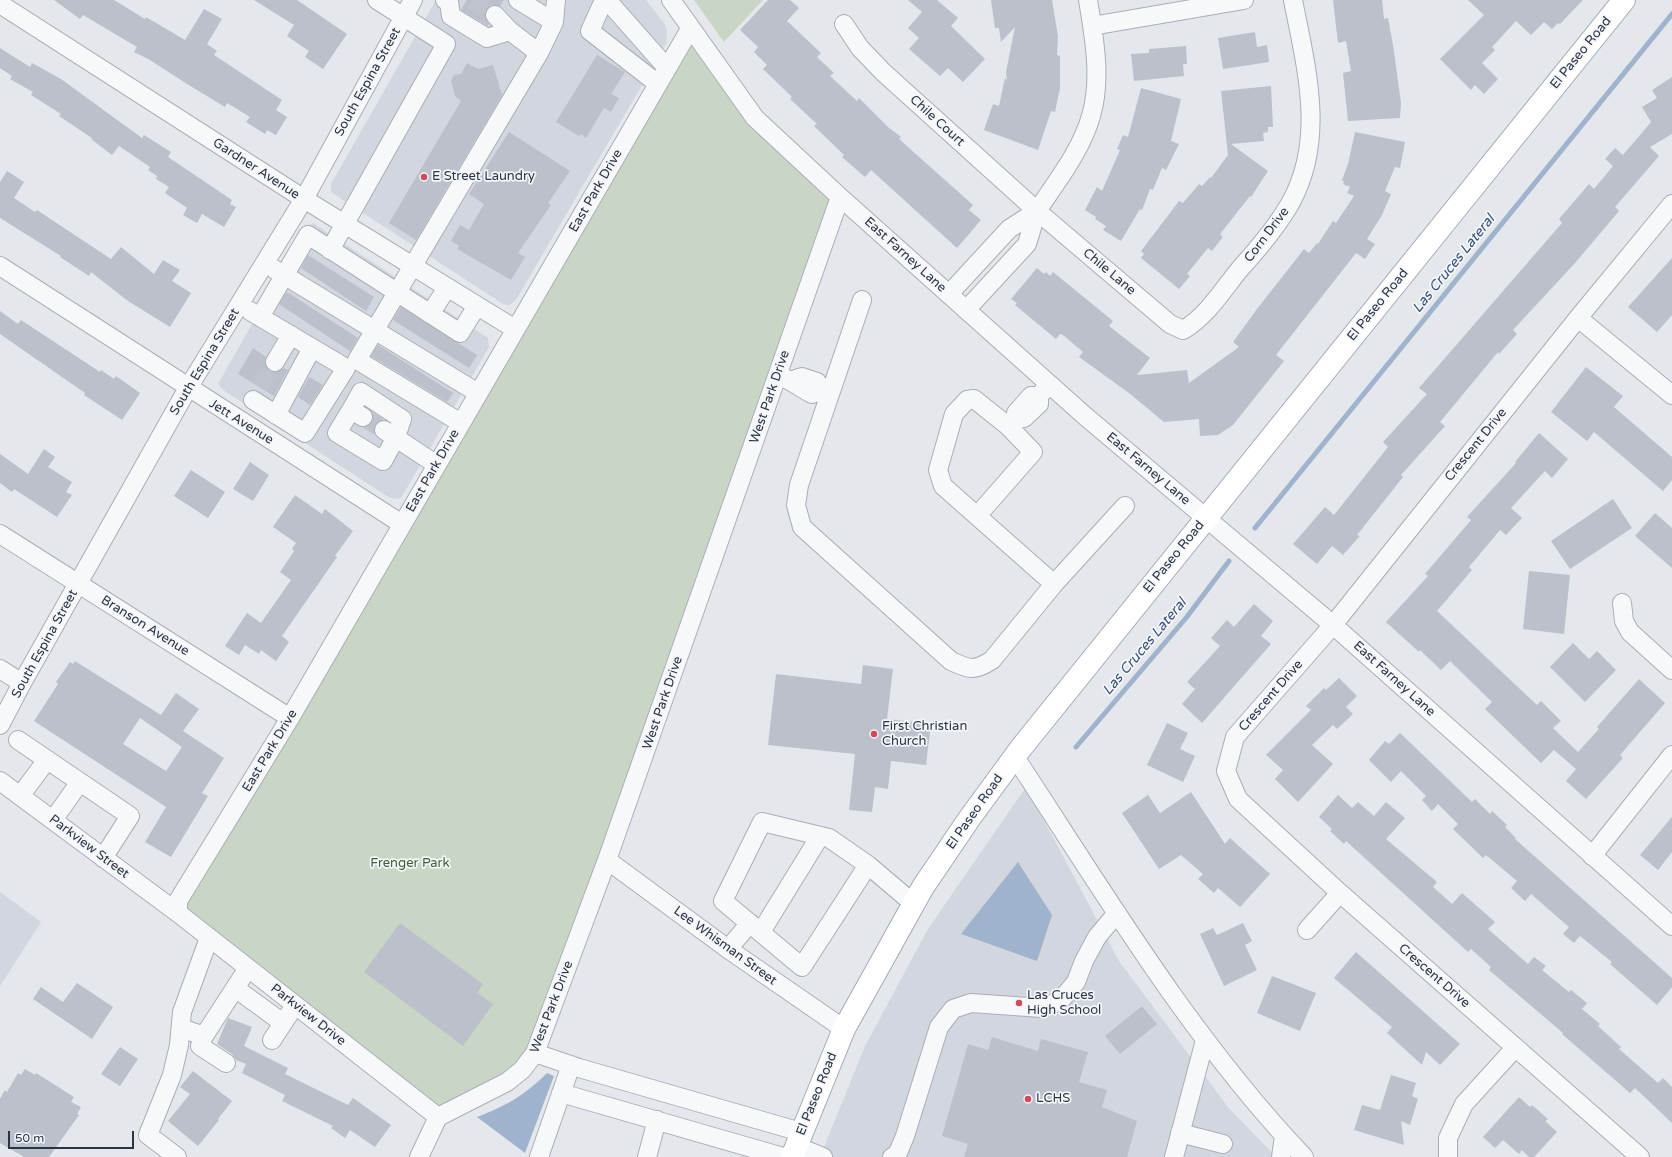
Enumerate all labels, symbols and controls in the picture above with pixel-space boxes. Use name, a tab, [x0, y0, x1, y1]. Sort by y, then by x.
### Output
street label: El Paseo Road	[1547, 14, 1615, 92]
street label: South Espina Street	[332, 25, 404, 139]
street label: Chile Court	[906, 92, 968, 150]
street label: Gardner Avenue	[210, 135, 302, 203]
street label: East Park Drive	[566, 147, 626, 235]
place label: E Street Laundry	[432, 169, 535, 185]
marker: E Street Laundry	[419, 172, 429, 182]
street label: Corn Drive	[1241, 204, 1293, 266]
water label: Las Cruces Lateral	[1409, 212, 1499, 316]
street label: East Farney Lane	[861, 214, 949, 296]
street label: Chile Lane	[1079, 245, 1139, 299]
street label: El Paseo Road	[1344, 266, 1412, 344]
street label: South Espina Street	[167, 306, 243, 418]
street label: West Park Drive	[747, 348, 793, 446]
street label: Jett Avenue	[206, 396, 276, 448]
street label: Crescent Drive	[1442, 405, 1510, 485]
street label: East Park Drive	[403, 427, 463, 515]
street label: East Farney Lane	[1103, 429, 1193, 509]
street label: El Paseo Road	[1140, 518, 1208, 596]
street label: South Espina Street	[9, 587, 81, 701]
street label: Branson Avenue	[98, 593, 192, 659]
water label: Las Cruces Lateral	[1100, 595, 1190, 699]
street label: East Farney Lane	[1350, 638, 1438, 720]
street label: West Park Drive	[640, 654, 686, 752]
street label: Crescent Drive	[1236, 657, 1306, 735]
street label: East Park Drive	[239, 707, 301, 795]
place label: First Christian Church	[882, 719, 967, 750]
marker: First Christian Church	[869, 729, 879, 739]
street label: El Paseo Road	[943, 771, 1007, 853]
street label: Parkview Street	[46, 812, 132, 882]
park label: Frenger Park	[370, 856, 450, 872]
street label: Lee Whisman Street	[670, 903, 780, 989]
street label: Crescent Drive	[1395, 941, 1473, 1011]
street label: West Park Drive	[527, 959, 577, 1055]
street label: Parkview Drive	[267, 981, 349, 1049]
place label: Las Cruces High School	[1027, 988, 1101, 1019]
marker: Las Cruces High School	[1014, 998, 1024, 1008]
street label: El Paseo Road	[793, 1050, 841, 1138]
place label: LCHS	[1036, 1091, 1070, 1107]
marker: LCHS	[1023, 1094, 1033, 1104]
scale bar	[10, 1123, 136, 1149]
text: 50 m	[15, 1131, 44, 1145]

